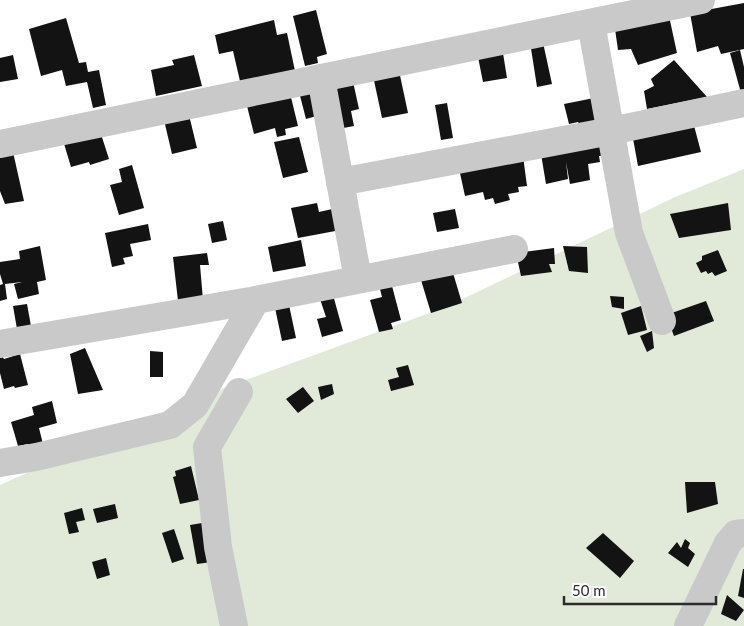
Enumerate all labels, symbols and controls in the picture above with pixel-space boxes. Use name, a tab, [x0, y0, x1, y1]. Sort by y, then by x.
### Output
scale bar	[564, 574, 716, 606]
text: 50 m	[572, 581, 606, 599]

